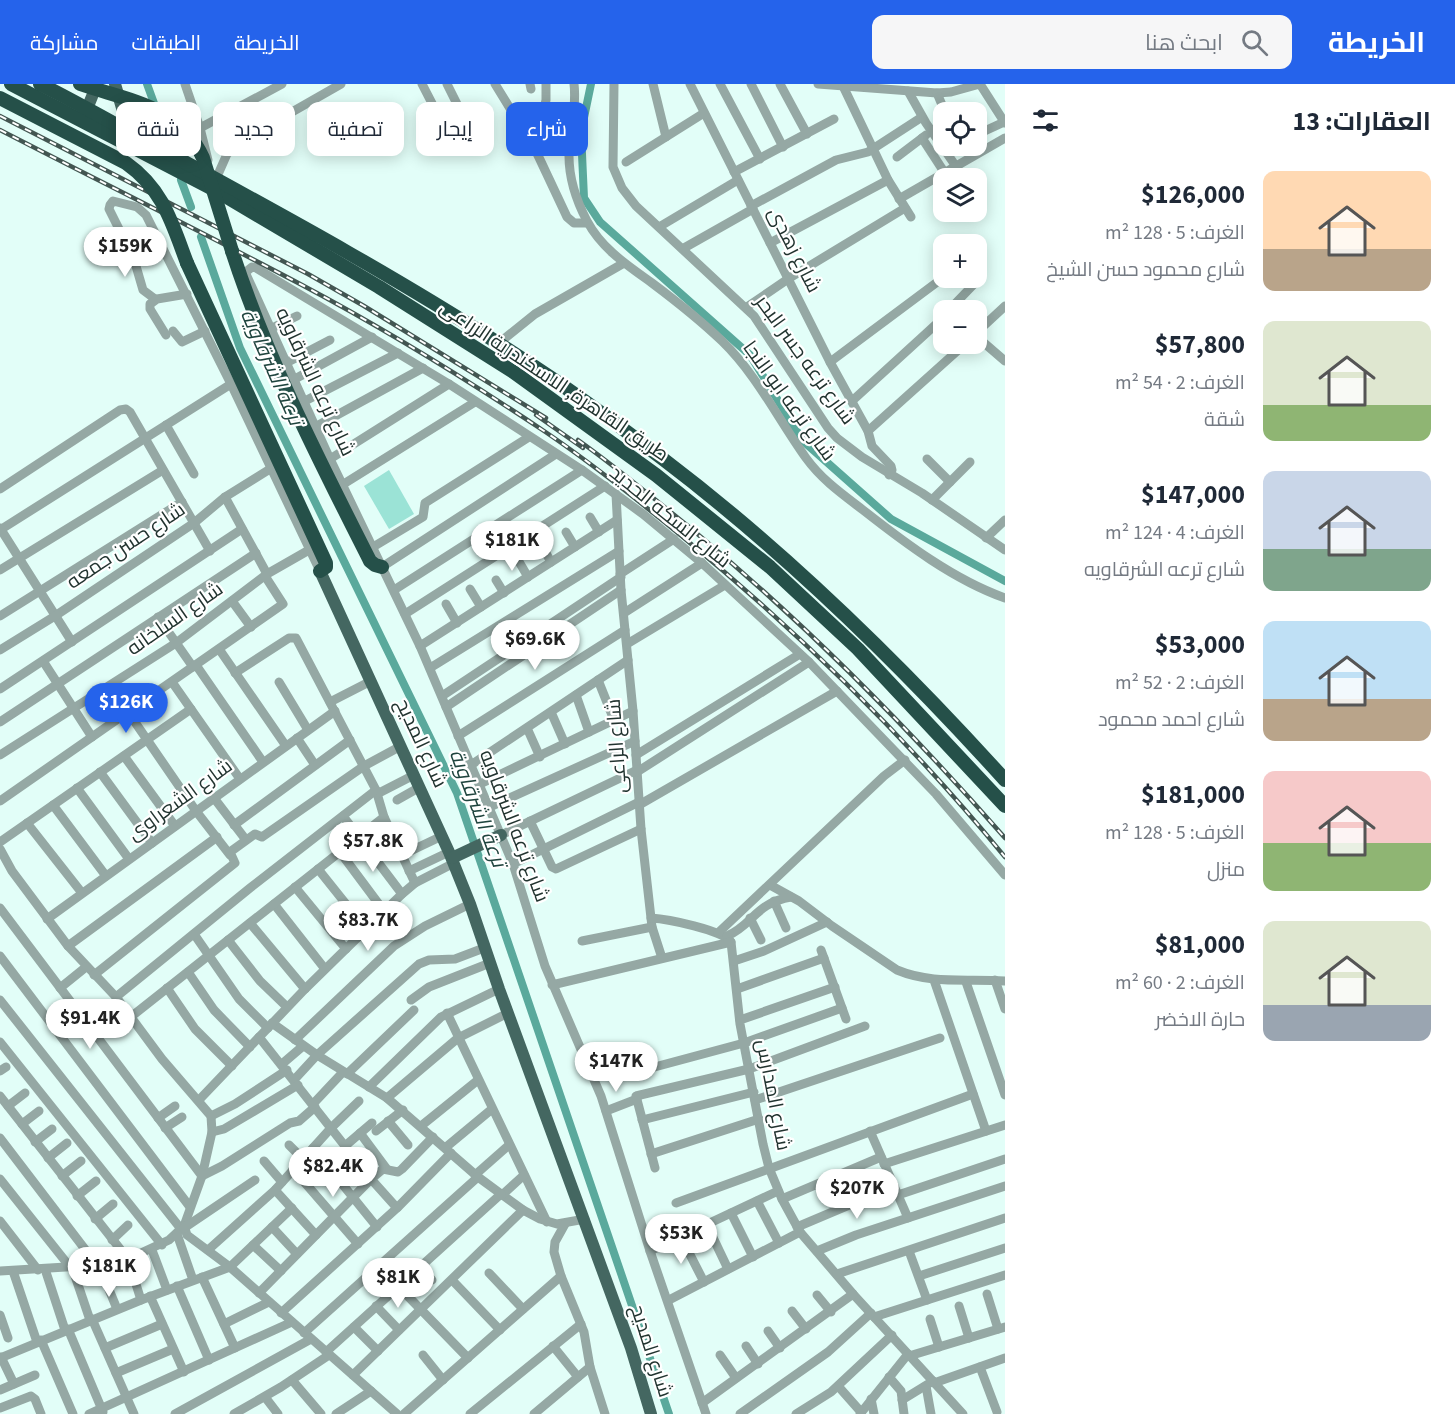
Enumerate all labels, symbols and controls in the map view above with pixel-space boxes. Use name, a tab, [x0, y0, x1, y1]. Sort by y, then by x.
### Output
search box	[872, 15, 1292, 69]
text: الخريطة	[1328, 23, 1425, 63]
icon: search	[1238, 26, 1271, 59]
text: ابحث هنا	[1145, 27, 1223, 59]
text: مشاركة	[30, 28, 99, 58]
text: الطبقات	[132, 28, 201, 58]
text: الخريطة	[234, 28, 300, 58]
chip: شقة	[116, 102, 201, 156]
chip: جديد	[213, 102, 295, 156]
chip: تصفية	[307, 102, 404, 156]
chip: إيجار	[416, 102, 494, 156]
chip: شراء	[506, 102, 588, 156]
map controls	[933, 102, 987, 354]
button: locate	[933, 102, 987, 156]
text: العقارات: 13	[1292, 103, 1431, 140]
icon: filters	[1029, 104, 1062, 137]
button: layers	[933, 168, 987, 222]
text: $126,000	[1141, 176, 1245, 213]
icon: home	[1311, 195, 1383, 267]
street label: شارع زهدى	[761, 202, 827, 298]
text: الغرف: 5 · 128 m²	[1105, 219, 1245, 247]
pin: $159K	[83, 227, 167, 278]
text: $159K	[98, 232, 152, 260]
button: +	[933, 234, 987, 288]
text: شارع محمود حسن الشيخ	[1046, 256, 1245, 284]
street label: شارع ترعه جسر البحر	[748, 289, 862, 431]
street label: طريق القاهرة, الاسكندرية الزراعى	[434, 294, 674, 468]
button: −	[933, 300, 987, 354]
street label: شارع ترعه الشرقاويه	[268, 303, 362, 461]
water label: ترعة الشرقاوية	[233, 304, 312, 433]
text: $57,800	[1155, 326, 1245, 363]
street label: شارع ترعه ابو النجا	[736, 335, 842, 467]
icon: home	[1311, 345, 1383, 417]
text: الغرف: 2 · 54 m²	[1115, 369, 1245, 397]
text: شقة	[1204, 406, 1245, 434]
street label: شارع السكه الحديد	[603, 459, 737, 575]
text: $147,000	[1141, 476, 1245, 513]
icon: home	[1311, 495, 1383, 567]
street label: شارع حسن جمعه	[61, 496, 191, 596]
text: الغرف: 4 · 124 m²	[1105, 519, 1245, 547]
pin: $181K	[470, 521, 554, 572]
text: $181K	[485, 526, 539, 554]
text: شارع ترعه الشرقاويه	[1084, 556, 1245, 584]
street label: شارع السلخانه	[121, 575, 229, 663]
pin: $69.6K	[486, 620, 584, 671]
text: $69.6K	[505, 625, 565, 653]
text: $53,000	[1155, 626, 1245, 663]
icon: home	[1311, 645, 1383, 717]
text: الغرف: 2 · 52 m²	[1115, 669, 1245, 697]
pin: $126K	[84, 683, 168, 734]
text: $126K	[99, 688, 153, 716]
street label: شارع المديح	[388, 694, 454, 792]
street label: شارع الراعى	[600, 698, 634, 794]
text: شارع احمد محمود	[1098, 706, 1245, 734]
water label: ترعة الشرقاوية	[442, 745, 515, 875]
street label: شارع ترعه الشرقاويه	[472, 746, 556, 906]
street label: شارع الشعراوى	[122, 752, 238, 848]
text: $181,000	[1141, 776, 1245, 813]
icon: home	[1311, 795, 1383, 867]
text: الغرف: 5 · 128 m²	[1105, 819, 1245, 847]
pin: $57.8K	[324, 822, 422, 873]
text: $57.8K	[343, 827, 403, 855]
text: منزل	[1207, 856, 1245, 884]
pin: $83.7K	[319, 901, 417, 952]
text: $83.7K	[338, 906, 398, 934]
text: $81,000	[1155, 926, 1245, 963]
icon: home	[1311, 945, 1383, 1017]
text: الغرف: 2 · 60 m²	[1115, 969, 1245, 997]
pin: $91.4K	[41, 999, 139, 1050]
text: $91.4K	[60, 1004, 120, 1032]
text: حارة الاخضر	[1155, 1006, 1245, 1034]
street label: شارع المدارس	[749, 1037, 797, 1153]
pin: $147K	[574, 1042, 658, 1093]
text: $147K	[589, 1047, 643, 1075]
pin: $82.4K	[284, 1147, 382, 1198]
text: $82.4K	[303, 1152, 363, 1180]
pin: $207K	[815, 1169, 899, 1220]
text: $207K	[830, 1174, 884, 1202]
pin: $53K	[645, 1214, 717, 1265]
text: $53K	[659, 1219, 703, 1247]
pin: $181K	[67, 1247, 151, 1298]
text: $181K	[82, 1252, 136, 1280]
pin: $81K	[362, 1258, 434, 1309]
text: $81K	[376, 1263, 420, 1291]
street label: شارع المديح	[623, 1301, 679, 1401]

